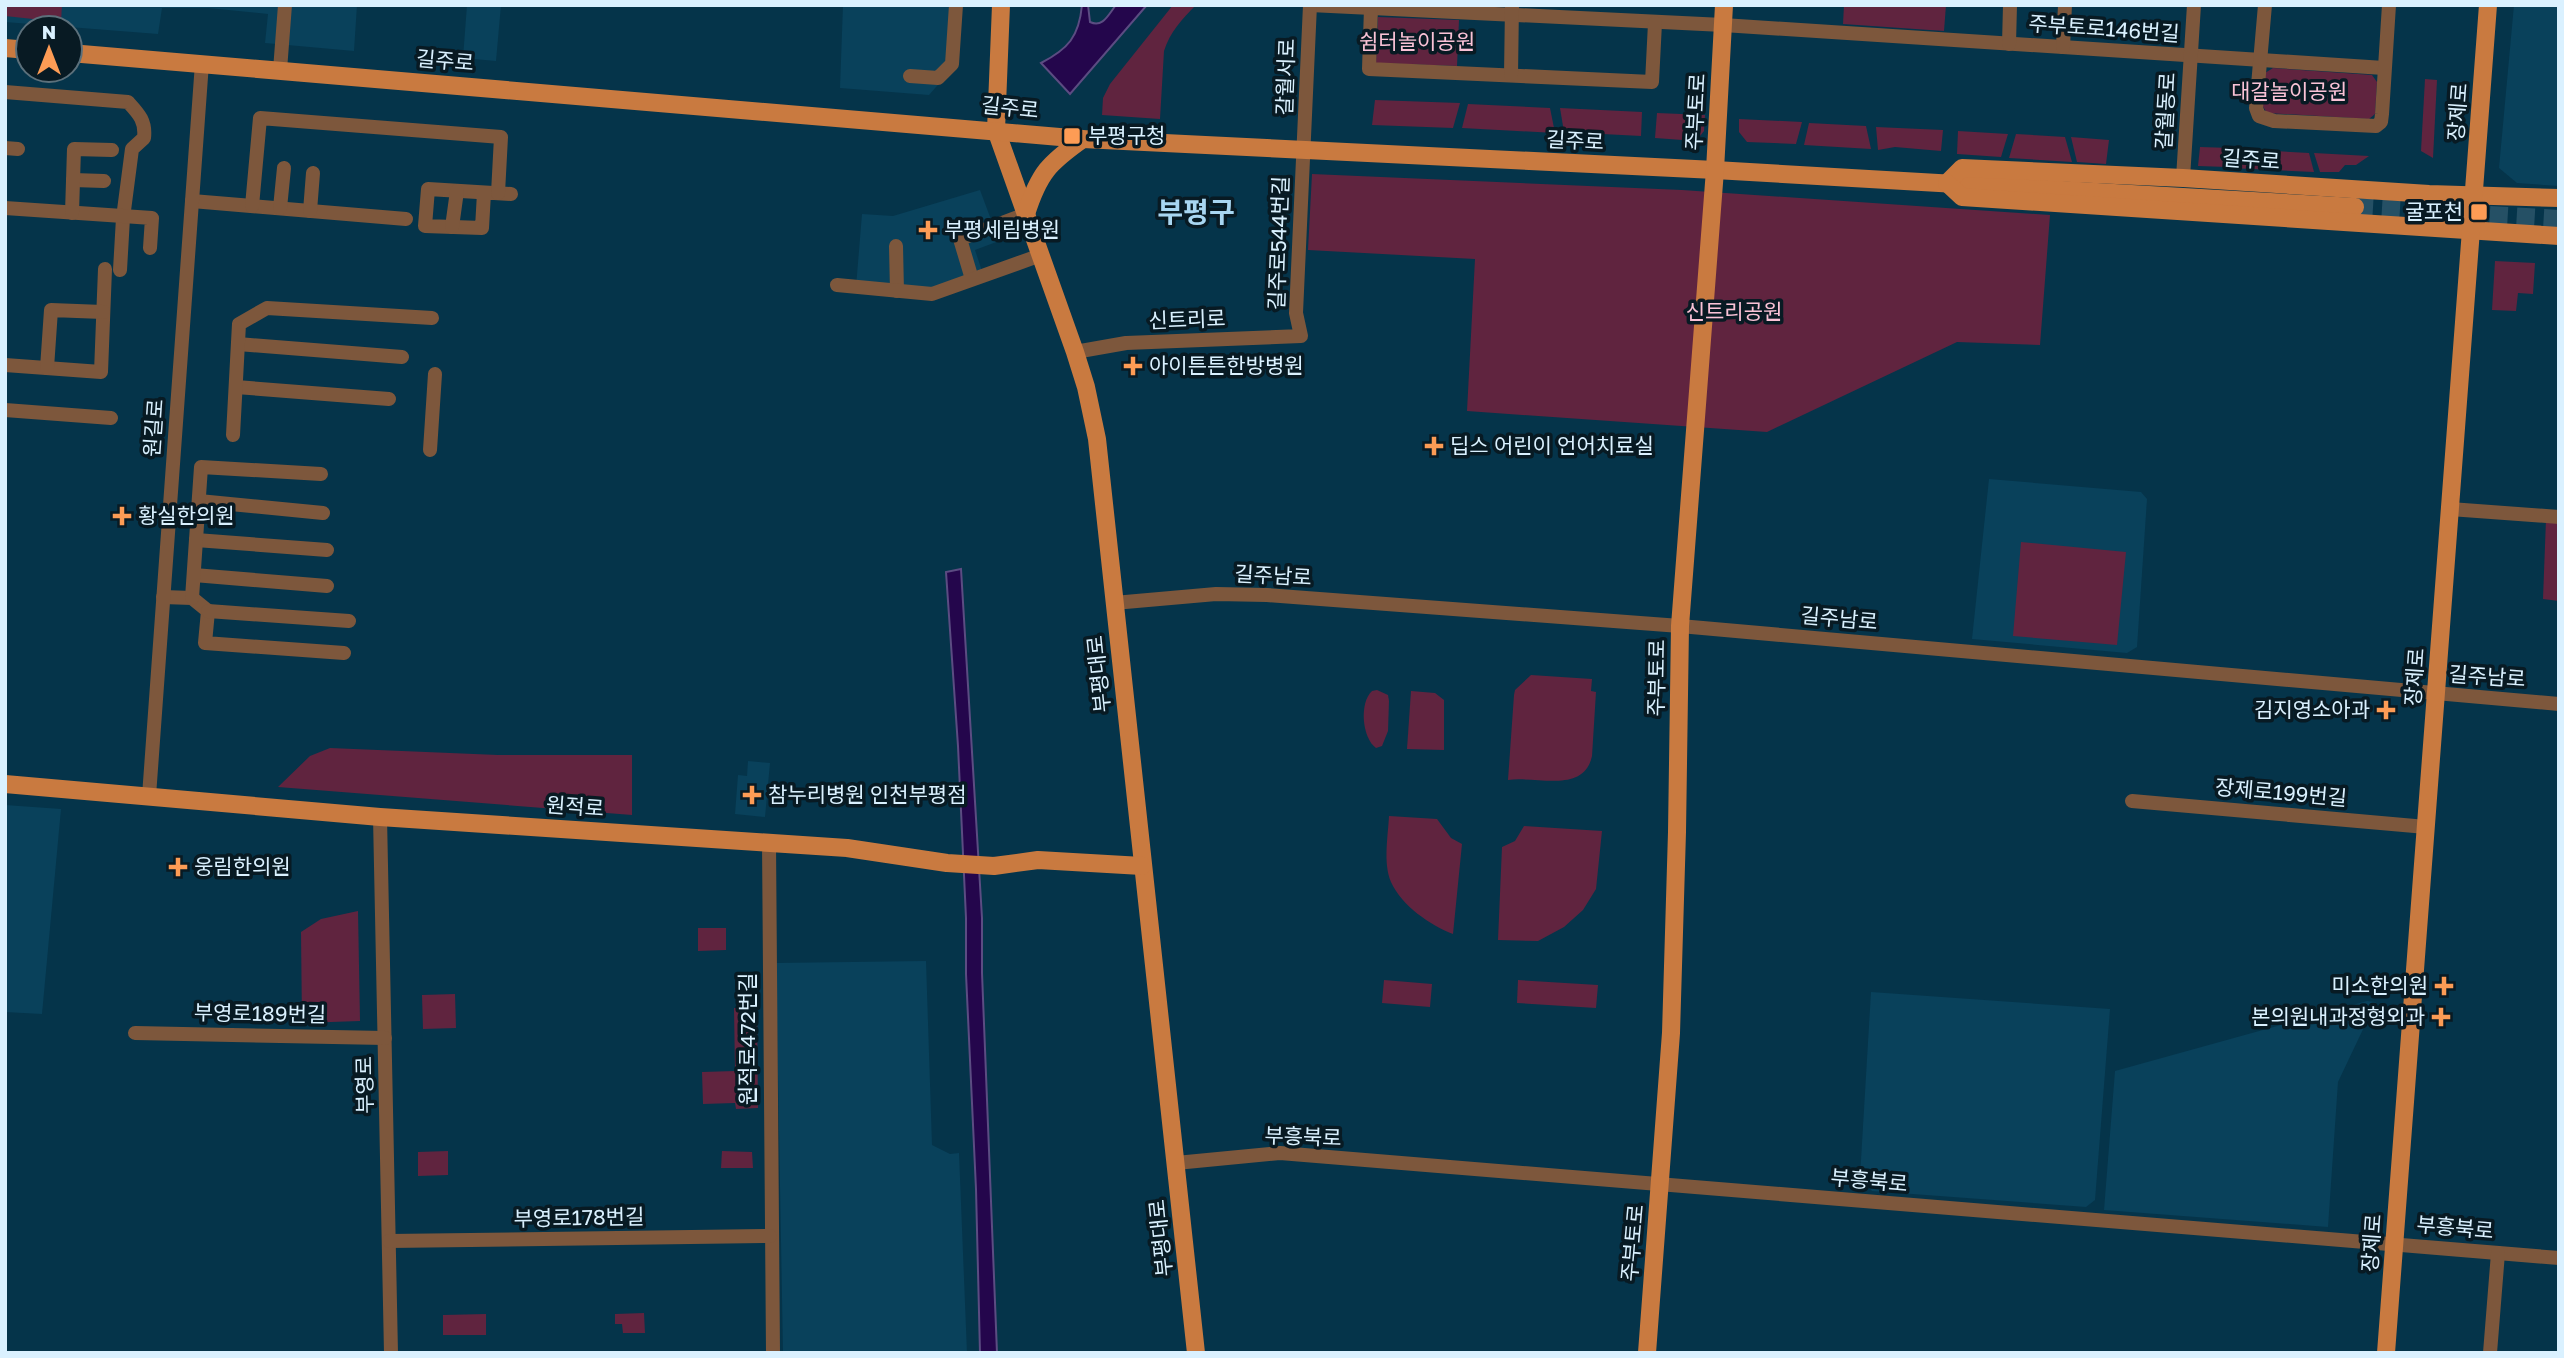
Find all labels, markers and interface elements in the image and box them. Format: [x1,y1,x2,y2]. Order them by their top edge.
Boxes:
street label: 주부토로146번길 [2028,10,2181,46]
north arrow [14,14,84,84]
text: N [42,20,56,43]
park label: 쉼터놀이공원 [1359,28,1475,54]
street label: 갈월서로 [1271,38,1299,116]
street label: 길주로 [415,45,475,75]
street label: 갈월동로 [2150,72,2180,150]
street label: 주부토로 [1680,73,1710,151]
park label: 대갈놀이공원 [2231,78,2347,104]
street label: 장제로 [2442,82,2472,142]
street label: 길주로 [980,91,1040,123]
place label: 부평구청 [1088,122,1165,148]
marker: 부평구청 [1062,126,1082,146]
street label: 길주로 [1545,126,1605,155]
street label: 길주로 [2221,144,2281,174]
street label: 길주로544번길 [1263,175,1293,311]
district label: 부평구 [1157,195,1235,228]
place label: 굴포천 [2405,198,2463,224]
marker: 굴포천 [2469,202,2489,222]
place label: 부평세림병원 [944,216,1060,242]
marker: 부평세림병원 [918,220,938,240]
park label: 신트리공원 [1686,298,1782,324]
street label: 신트리로 [1148,305,1226,333]
place label: 아이튼튼한방병원 [1149,352,1304,378]
marker: 아이튼튼한방병원 [1123,356,1143,376]
street label: 원길로 [138,398,168,458]
place label: 딥스 어린이 언어치료실 [1450,432,1654,458]
marker: 딥스 어린이 언어치료실 [1424,436,1444,456]
place label: 황실한의원 [138,502,235,528]
marker: 황실한의원 [112,506,132,526]
street label: 길주남로 [1234,560,1312,590]
street label: 길주남로 [1799,602,1879,634]
street label: 부평대로 [1081,634,1115,714]
street label: 주부토로 [1642,639,1670,717]
street label: 장제로 [2399,647,2429,707]
street label: 길주남로 [2448,660,2527,692]
place label: 김지영소아과 [2254,696,2370,722]
marker: 김지영소아과 [2376,700,2396,720]
street label: 장제로199번길 [2214,773,2348,811]
place label: 참누리병원 인천부평점 [768,781,966,807]
marker: 참누리병원 인천부평점 [742,785,762,805]
street label: 원적로 [545,791,605,821]
place label: 웅림한의원 [194,853,291,879]
marker: 웅림한의원 [168,857,188,877]
place label: 미소한의원 [2331,972,2428,998]
street label: 원적로472번길 [734,973,760,1105]
marker: 미소한의원 [2434,976,2454,996]
street label: 부영로189번길 [194,999,326,1027]
place label: 본의원내과정형외과 [2251,1003,2425,1029]
marker: 본의원내과정형외과 [2431,1007,2451,1027]
street label: 부영로 [350,1056,378,1114]
street label: 부흥북로 [1264,1122,1342,1150]
street label: 부흥북로 [1829,1164,1909,1196]
street label: 부평대로 [1143,1198,1177,1278]
street label: 부영로178번길 [513,1203,645,1231]
street label: 주부토로 [1616,1203,1648,1283]
street label: 부흥북로 [2415,1211,2495,1243]
street label: 장제로 [2356,1213,2386,1273]

